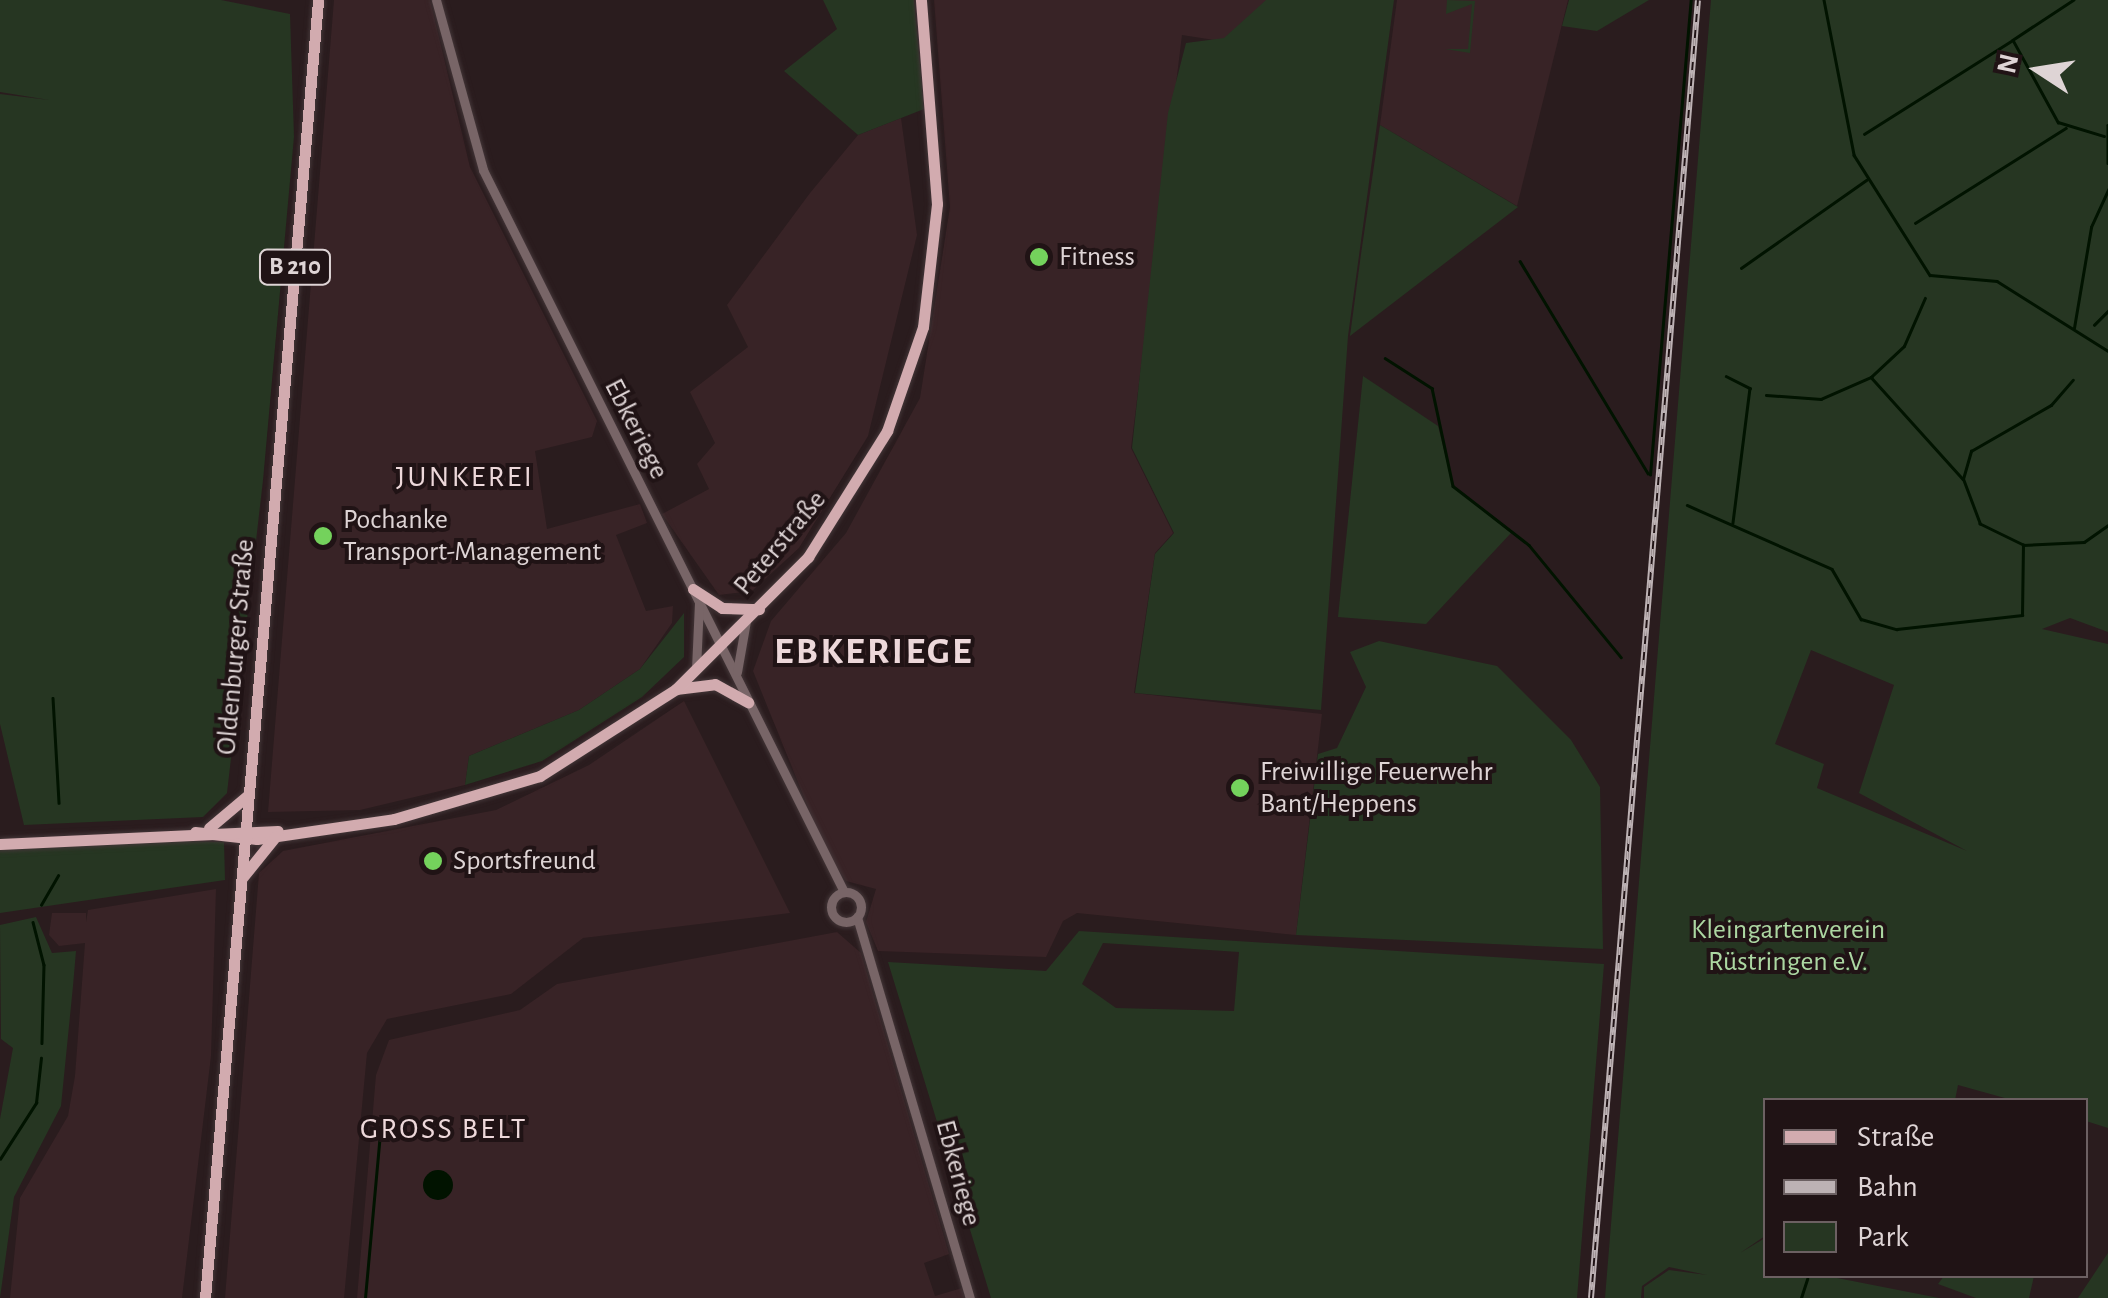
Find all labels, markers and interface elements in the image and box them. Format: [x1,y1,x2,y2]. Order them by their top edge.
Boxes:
north arrow [1988,20,2088,120]
text: N [1993,51,2024,76]
place label: Fitness [1059,240,1135,274]
marker: Fitness [1028,246,1050,268]
road number: B 210 [258,247,332,287]
street label: Ebkeriege [596,373,676,485]
district label: JUNKEREI [396,459,534,495]
street label: Peterstraße [727,484,833,602]
place label: Pochanke Transport-Management [343,503,601,569]
marker: Pochanke Transport-Management [312,525,334,547]
street label: Oldenburger Straße [210,538,262,756]
district label: EBKERIEGE [774,630,974,676]
place label: Freiwillige Feuerwehr Bant/Heppens [1260,755,1493,821]
marker: Freiwillige Feuerwehr Bant/Heppens [1229,777,1251,799]
place label: Sportsfreund [453,844,596,878]
marker: Sportsfreund [422,850,444,872]
park label: Kleingartenverein Rüstringen e.V. [1691,913,1885,979]
legend [1763,1098,2088,1278]
district label: GROSS BELT [360,1111,528,1147]
street label: Ebkeriege [928,1116,988,1230]
text: Straße [1857,1122,1934,1152]
text: Bahn [1857,1172,1918,1202]
text: Park [1857,1222,1909,1252]

